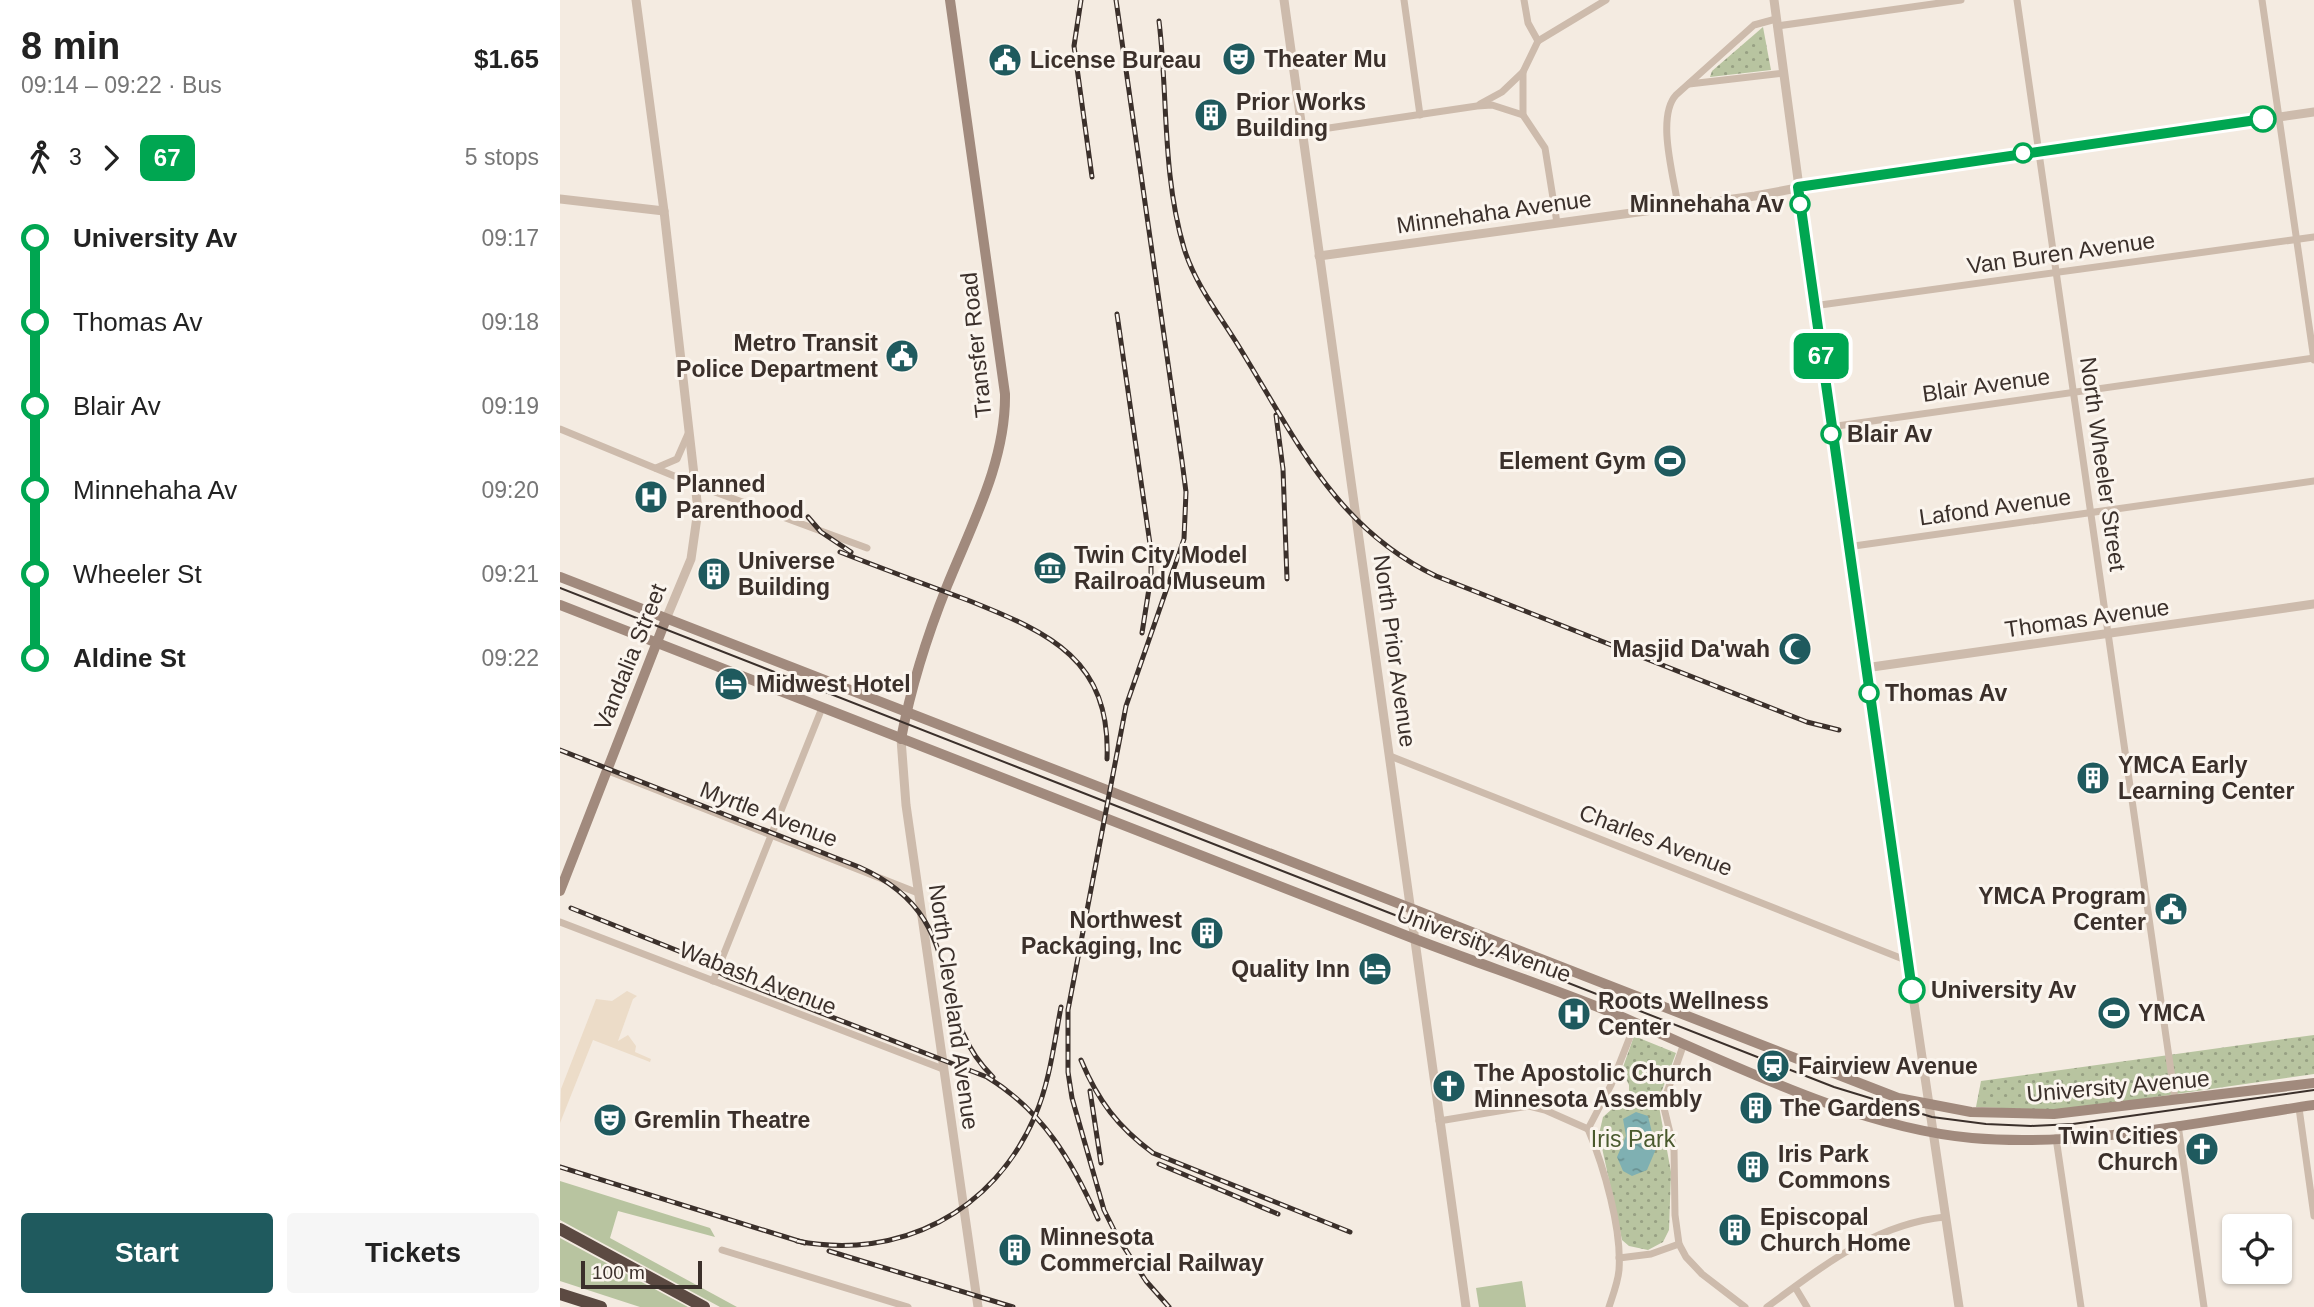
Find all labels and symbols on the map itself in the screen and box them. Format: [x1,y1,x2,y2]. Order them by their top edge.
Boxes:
theatre icon: Theater Mu [1220,40,1258,78]
public building icon: License Bureau [986,41,1024,79]
place label: Theater Mu [1264,46,1387,72]
place label: License Bureau [1030,47,1201,73]
place label: Prior Works Building [1236,89,1366,141]
building icon: Prior Works Building [1192,96,1230,134]
unlabelled marker [2250,106,2276,132]
unlabelled marker [2013,143,2033,163]
street label: Minnehaha Avenue [1395,185,1593,239]
place label: Minnehaha Av [1630,191,1784,217]
marker: Minnehaha Av [1790,194,1810,214]
street label: Van Buren Avenue [1965,227,2157,279]
street label: Transfer Road [955,271,997,419]
place label: Metro Transit Police Department [676,330,878,382]
line badge: 67 [1790,333,1852,379]
public building icon: Metro Transit Police Department [883,337,921,375]
street label: North Wheeler Street [2075,355,2131,573]
street label: Blair Avenue [1920,363,2052,407]
place label: Blair Av [1847,421,1932,447]
marker: Blair Av [1821,424,1841,444]
sports icon: Element Gym [1651,442,1689,480]
place label: Element Gym [1499,448,1646,474]
place label: Planned Parenthood [676,471,804,523]
hospital icon: Planned Parenthood [632,478,670,516]
street label: Lafond Avenue [1917,483,2073,531]
place label: Twin City Model Railroad Museum [1074,542,1266,594]
place label: Universe Building [738,548,835,600]
museum icon: Twin City Model Railroad Museum [1031,549,1069,587]
street label: North Prior Avenue [1369,553,1421,749]
building icon: Universe Building [695,555,733,593]
street label: Vandalia Street [589,579,671,734]
street label: Thomas Avenue [2003,594,2171,642]
mosque icon: Masjid Da'wah [1776,630,1814,668]
place label: Masjid Da'wah [1612,636,1770,662]
hotel icon: Midwest Hotel [712,665,750,703]
place label: Midwest Hotel [756,671,911,697]
place label: Thomas Av [1885,680,2007,706]
marker: Thomas Av [1859,683,1879,703]
place label: YMCA Early Learning Center [2118,752,2294,804]
building icon: YMCA Early Learning Center [2074,759,2112,797]
street label: Myrtle Avenue [697,776,841,852]
street label: Charles Avenue [1576,799,1736,881]
street label: North Cleveland Avenue [924,883,984,1131]
place label: YMCA Program Center [1978,883,2146,935]
public building icon: YMCA Program Center [2152,890,2190,928]
street label: University Avenue [1393,900,1575,988]
place label: Northwest Packaging, Inc [1021,907,1182,959]
building icon: Northwest Packaging, Inc [1188,914,1226,952]
street label: Wabash Avenue [676,936,840,1020]
hotel icon: Quality Inn [1356,950,1394,988]
place label: Quality Inn [1231,956,1350,982]
marker: University Av [1899,977,1925,1003]
place label: University Av [1931,977,2077,1003]
place label: Roots Wellness Center [1598,988,1769,1040]
sports icon: YMCA [2095,994,2133,1032]
hospital icon: Roots Wellness Center [1555,995,1593,1033]
place label: YMCA [2138,1000,2206,1026]
station icon: Fairview Avenue [1754,1047,1792,1085]
place label: Fairview Avenue [1798,1053,1978,1079]
place label: The Apostolic Church Minnesota Assembly [1474,1060,1712,1112]
street label: University Avenue [2025,1065,2211,1107]
church icon: The Apostolic Church Minnesota Assembly [1430,1067,1468,1105]
building icon: The Gardens [1737,1089,1775,1127]
place label: The Gardens [1780,1095,1921,1121]
theatre icon: Gremlin Theatre [591,1101,629,1139]
place label: Gremlin Theatre [634,1107,810,1133]
place label: Twin Cities Church [2058,1123,2178,1175]
park label: Iris Park [1591,1126,1676,1152]
church icon: Twin Cities Church [2183,1130,2221,1168]
place label: Iris Park Commons [1778,1141,1890,1193]
building icon: Iris Park Commons [1734,1148,1772,1186]
place label: Episcopal Church Home [1760,1204,1911,1256]
building icon: Episcopal Church Home [1716,1211,1754,1249]
place label: Minnesota Commercial Railway [1040,1224,1264,1276]
building icon: Minnesota Commercial Railway [996,1231,1034,1269]
scale bar [581,1258,702,1290]

